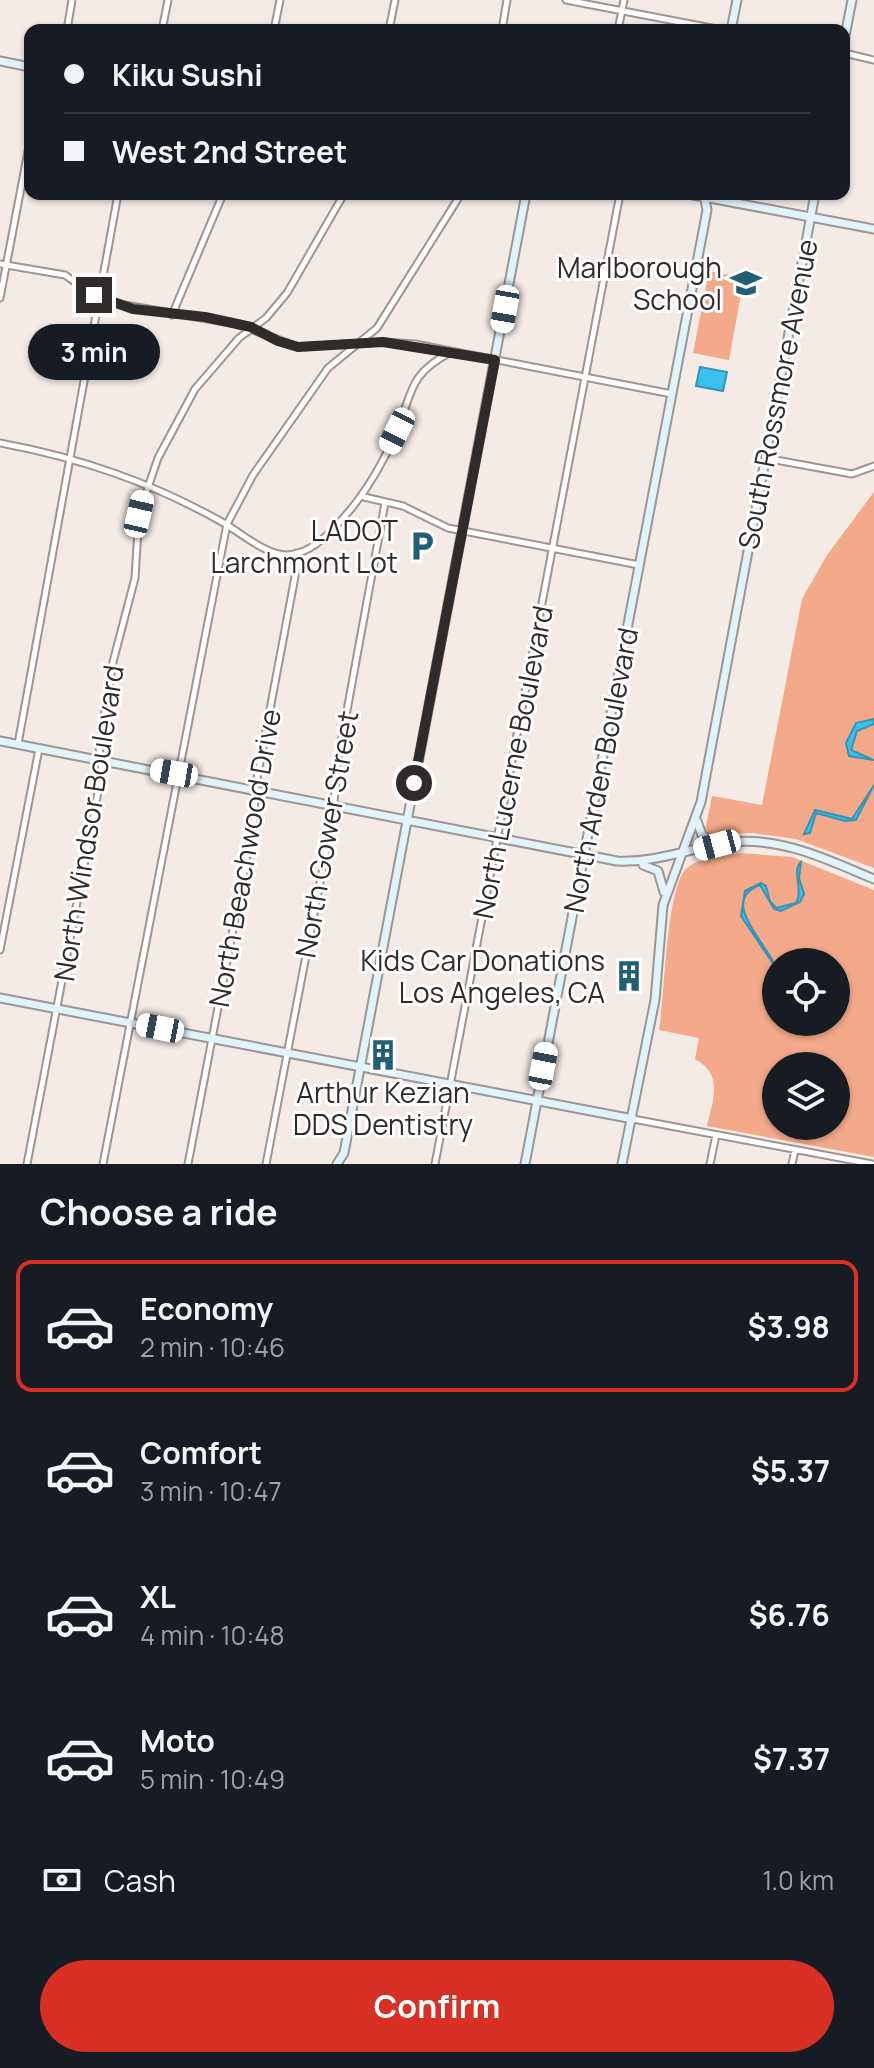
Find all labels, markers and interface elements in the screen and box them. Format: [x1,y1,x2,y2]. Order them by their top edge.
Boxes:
text: Kiku Sushi [112,54,263,95]
text: West 2nd Street [112,131,347,172]
street label: South Rossmore Avenue [728,236,826,552]
place label: Marlborough School [557,248,722,318]
school or university icon: Marlborough School [729,266,763,300]
route end [76,277,112,313]
car [489,283,521,335]
callout: 3 min [28,323,160,379]
text: 3 min [60,334,128,370]
car [375,404,419,458]
car [122,488,156,540]
place label: LADOT Larchmont Lot [210,511,398,581]
parking icon: LADOT Larchmont Lot [405,529,439,563]
street label: North Lucerne Boulevard [463,602,561,922]
street label: North Arden Boulevard [554,624,646,916]
street label: North Windsor Boulevard [44,662,132,984]
street label: North Beachwood Drive [199,706,289,1010]
street label: North Gower Street [286,707,366,961]
car [148,757,200,789]
route start [396,765,432,801]
car [691,827,743,863]
place label: Kids Car Donations Los Angeles, CA [360,941,605,1011]
map controls [762,948,850,1140]
button: locate [762,948,850,1036]
building icon: Kids Car Donations Los Angeles, CA [612,959,646,993]
car [134,1012,186,1044]
building icon: Arthur Kezian DDS Dentistry [366,1038,400,1072]
car [527,1040,559,1092]
button: layers [762,1052,850,1140]
place label: Arthur Kezian DDS Dentistry [293,1073,473,1143]
text: Choose a ride [40,1187,278,1236]
text: Economy [140,1288,273,1329]
icon: car [44,1290,116,1362]
text: $3.98 [748,1306,830,1347]
text: 2 min · 10:46 [140,1329,285,1365]
text: Comfort [140,1432,262,1473]
icon: car [44,1434,116,1506]
text: $5.37 [751,1450,830,1491]
text: 3 min · 10:47 [140,1473,282,1509]
text: XL [140,1576,176,1617]
icon: car [44,1578,116,1650]
text: $6.76 [749,1594,830,1635]
text: 4 min · 10:48 [140,1617,285,1653]
text: Moto [140,1720,215,1761]
icon: car [44,1722,116,1794]
text: $7.37 [753,1738,830,1779]
text: 5 min · 10:49 [140,1761,285,1797]
icon: cash [40,1858,84,1902]
text: Cash [104,1860,176,1901]
text: 1.0 km [762,1862,834,1898]
button: Confirm [40,1960,834,2052]

